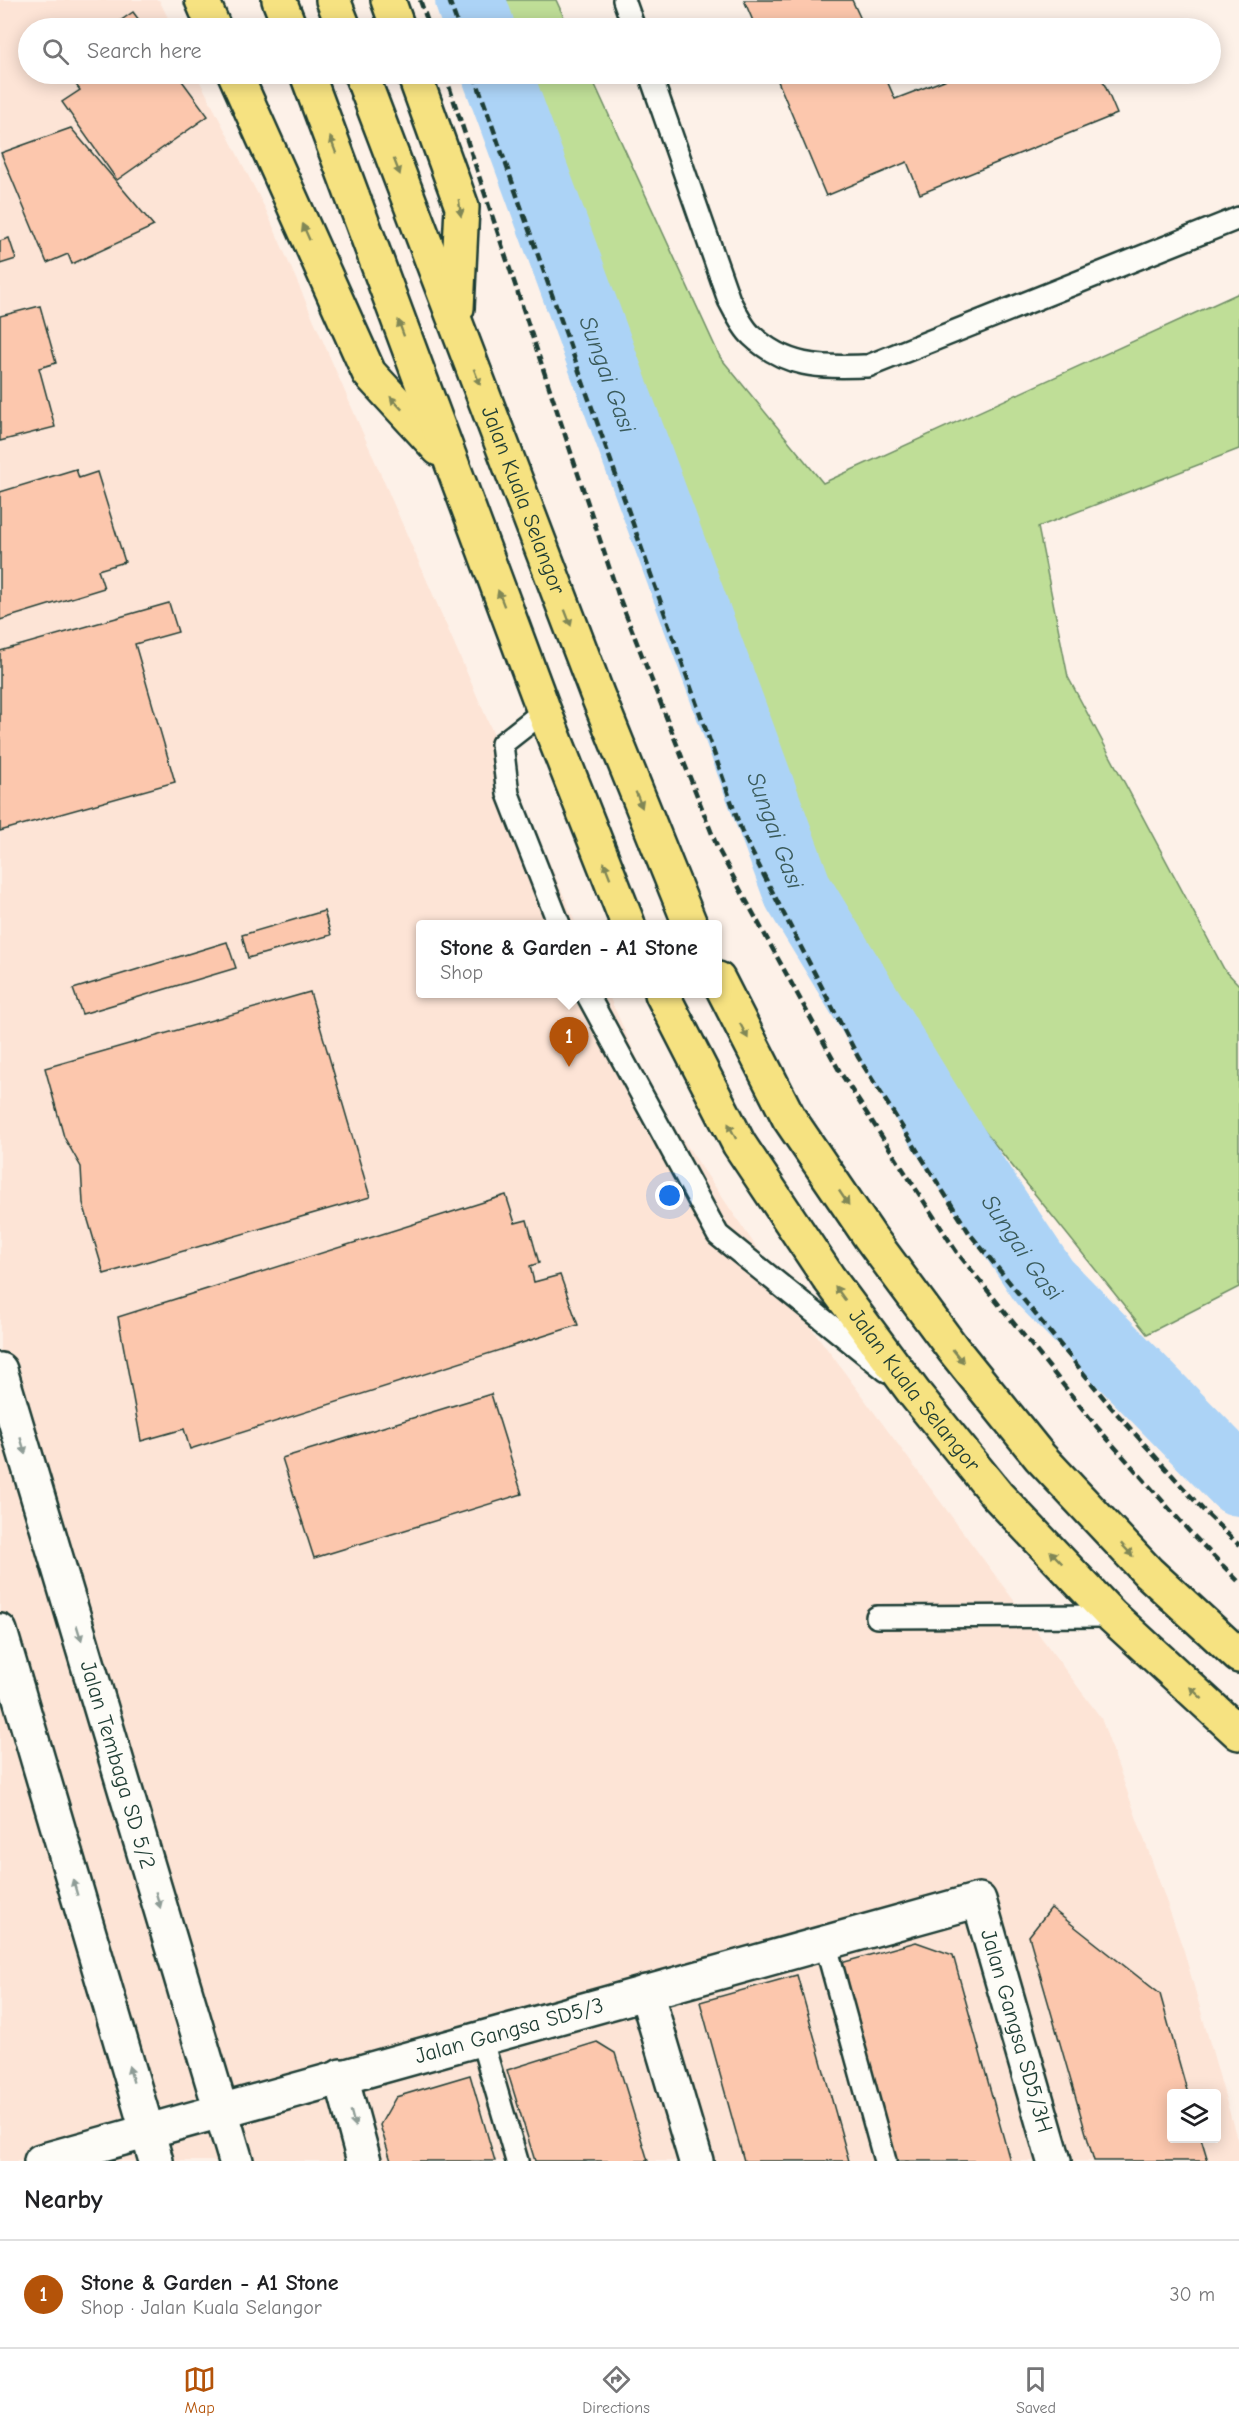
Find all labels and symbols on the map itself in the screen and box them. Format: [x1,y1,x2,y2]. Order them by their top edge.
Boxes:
one-way arrow [328,136,337,154]
one-way arrow [392,159,402,177]
one-way arrow [456,199,465,218]
one-way arrow [301,224,310,241]
water label: Sungai Gasi [573,312,642,437]
one-way arrow [395,319,405,337]
one-way arrow [473,368,482,386]
one-way arrow [390,396,403,411]
street label: Jalan Kuala Selangor [476,402,571,598]
one-way arrow [496,588,506,606]
one-way arrow [564,609,573,627]
water label: Sungai Gasi [741,768,810,893]
one-way arrow [635,791,644,809]
one-way arrow [601,861,611,879]
pin: 1 [550,1018,588,1067]
one-way arrow [739,1023,749,1040]
one-way arrow [727,1122,737,1139]
your location [655,1181,684,1210]
water label: Sungai Gasi [976,1189,1069,1307]
one-way arrow [838,1190,849,1206]
one-way arrow [834,1285,846,1301]
street label: Jalan Kuala Selangor [843,1304,986,1477]
one-way arrow [952,1348,965,1364]
one-way arrow [19,1437,28,1455]
one-way arrow [1120,1543,1134,1557]
one-way arrow [1049,1550,1063,1565]
one-way arrow [75,1624,84,1642]
street label: Jalan Tembaga SD 5/2 [74,1658,161,1872]
one-way arrow [1189,1687,1204,1700]
one-way arrow [70,1878,79,1896]
one-way arrow [154,1891,163,1909]
street label: Jalan Gangsa SD5/3H [975,1926,1058,2136]
street label: Jalan Gangsa SD5/3 [412,1992,606,2069]
one-way arrow [126,2065,135,2083]
one-way arrow [349,2110,358,2128]

